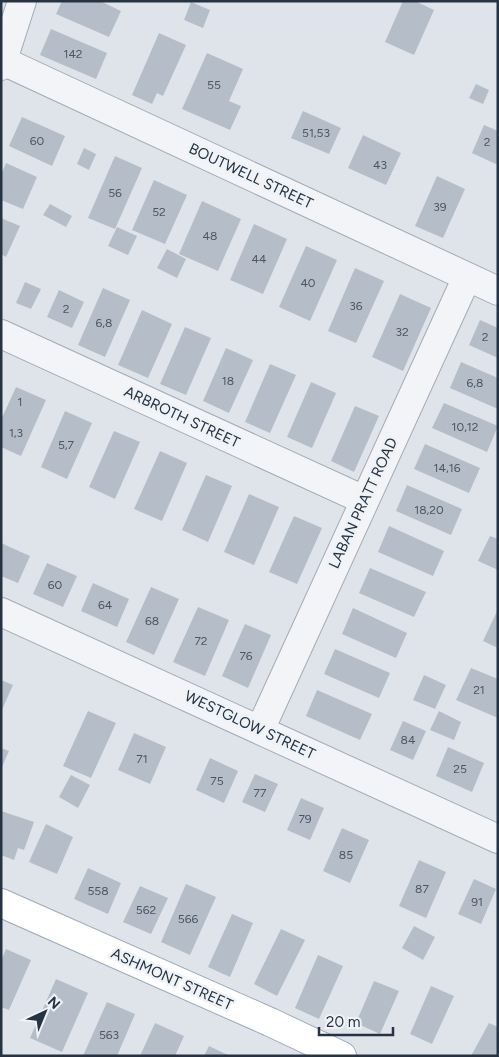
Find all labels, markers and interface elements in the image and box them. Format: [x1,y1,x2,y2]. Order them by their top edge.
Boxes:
house number: 142 [63,47,83,61]
house number: 55 [207,78,221,92]
house number: 51,53 [302,126,330,140]
house number: 60 [30,134,45,148]
house number: 2 [484,135,490,149]
street label: BOUTWELL STREET [186,139,317,213]
house number: 43 [373,158,387,172]
house number: 56 [108,186,122,200]
house number: 39 [433,200,447,214]
house number: 52 [152,205,166,219]
house number: 48 [203,229,217,243]
house number: 44 [252,252,267,266]
house number: 40 [300,276,316,290]
house number: 36 [349,299,363,313]
house number: 2 [63,302,69,316]
house number: 6,8 [96,316,112,330]
house number: 32 [395,325,409,339]
house number: 2 [482,330,488,344]
house number: 18 [222,374,234,388]
house number: 6,8 [467,376,483,390]
street label: ARBROTH STREET [121,382,243,452]
house number: 1 [18,395,22,409]
house number: 10,12 [451,420,479,434]
house number: 1,3 [9,426,23,440]
street label: LABAN PRATT ROAD [325,435,401,571]
house number: 5,7 [58,438,75,452]
house number: 14,16 [434,461,461,475]
house number: 18,20 [414,503,444,517]
house number: 60 [48,578,63,592]
house number: 64 [98,598,113,612]
house number: 68 [145,614,159,628]
house number: 72 [194,634,208,648]
house number: 76 [239,649,253,663]
house number: 21 [473,683,485,697]
street label: WESTGLOW STREET [182,687,319,764]
house number: 84 [401,733,416,747]
house number: 71 [136,752,148,766]
house number: 25 [453,762,467,776]
house number: 75 [210,774,224,788]
house number: 77 [254,786,267,800]
house number: 79 [298,812,312,826]
house number: 85 [339,848,353,862]
house number: 87 [415,882,429,896]
house number: 558 [87,884,109,898]
house number: 91 [471,895,483,909]
house number: 562 [136,903,156,917]
house number: 566 [178,912,198,926]
street label: ASHMONT STREET [108,944,236,1014]
north arrow [20,987,70,1037]
text: N [44,993,63,1013]
scale bar [319,1004,393,1036]
text: 20 m [326,1013,360,1031]
house number: 563 [99,1028,119,1042]

